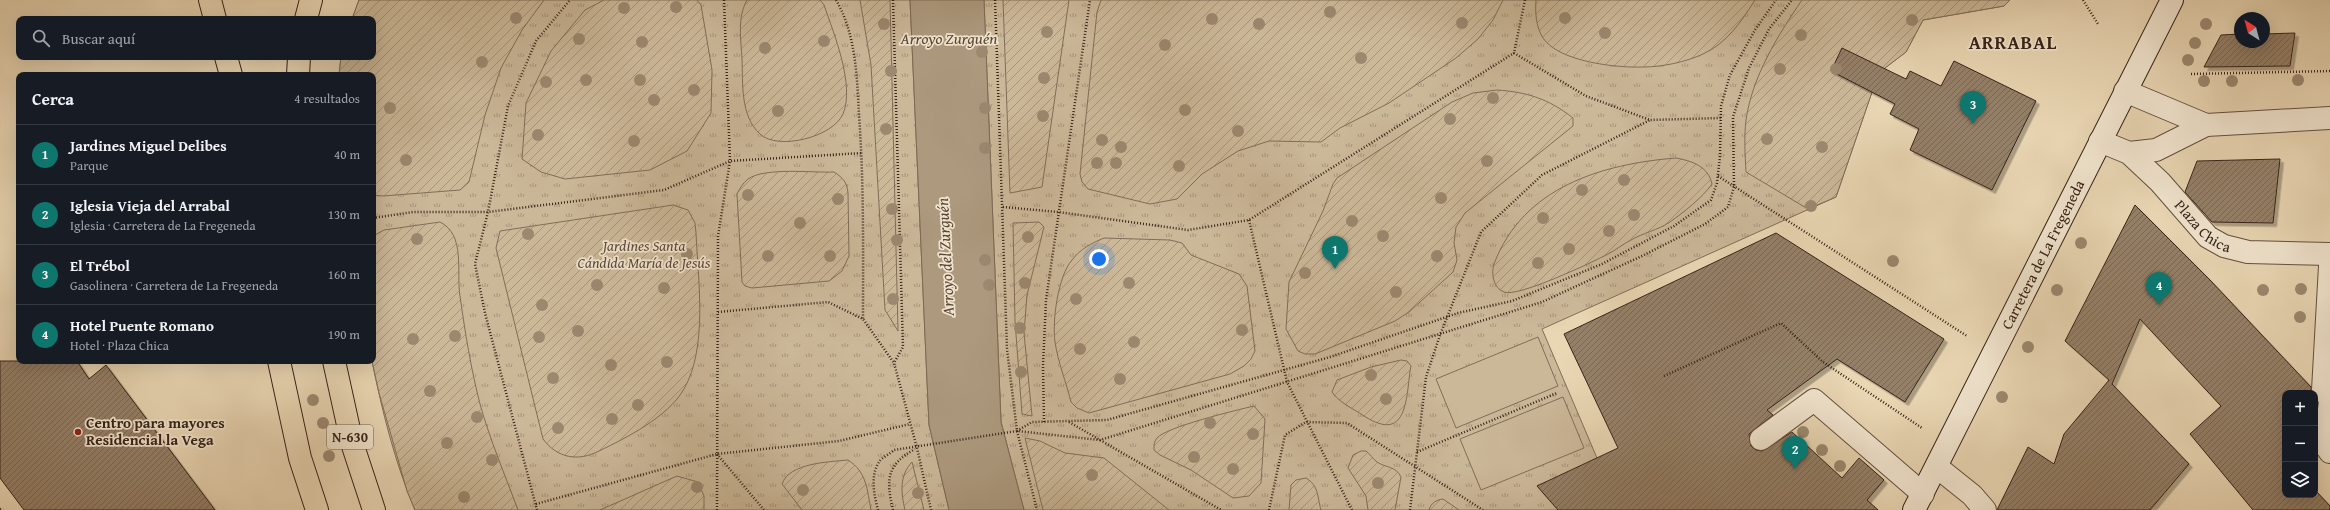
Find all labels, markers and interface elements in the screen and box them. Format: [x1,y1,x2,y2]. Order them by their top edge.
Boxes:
north arrow [2234,12,2270,48]
search box [16,16,376,60]
water label: Arroyo Zurguén [900,26,997,50]
icon: search [30,27,52,49]
text: Buscar aquí [62,28,135,49]
district label: ARRABAL [1969,28,2057,56]
text: Cerca [32,86,74,111]
text: 4 resultados [294,89,360,108]
pin: 3 [1960,91,1986,124]
text: Jardines Miguel Delibes [70,135,227,156]
text: 1 [42,145,48,164]
text: 40 m [334,145,360,164]
text: Parque [70,156,108,175]
street label: Carretera de La Fregeneda [1996,176,2089,333]
text: Iglesia Vieja del Arrabal [70,195,230,216]
street label: Plaza Chica [2170,195,2233,257]
water label: Arroyo del Zurguén [930,197,960,318]
text: 2 [42,205,48,224]
text: 130 m [328,205,360,224]
text: Iglesia · Carretera de La Fregeneda [70,216,256,235]
park label: Jardines Santa Cándida María de Jesús [578,235,711,273]
pin: 1 [1322,236,1348,269]
your location [1089,249,1109,269]
text: El Trébol [70,255,130,276]
text: 3 [42,265,48,284]
text: 160 m [328,265,360,284]
pin: 4 [2146,272,2172,305]
text: Gasolinera · Carretera de La Fregeneda [70,276,278,295]
text: Hotel Puente Romano [70,315,214,336]
text: 4 [42,325,48,344]
text: 190 m [328,325,360,344]
text: Hotel · Plaza Chica [70,336,169,355]
map controls [2282,390,2318,498]
button: + [2282,390,2318,426]
place label: Centro para mayores Residencial la Vega [86,412,225,450]
road number: N-630 [327,425,373,449]
button: − [2282,426,2318,462]
marker: Centro para mayores Residencial la Vega [73,427,83,437]
pin: 2 [1782,436,1808,469]
button: layers [2282,462,2318,498]

